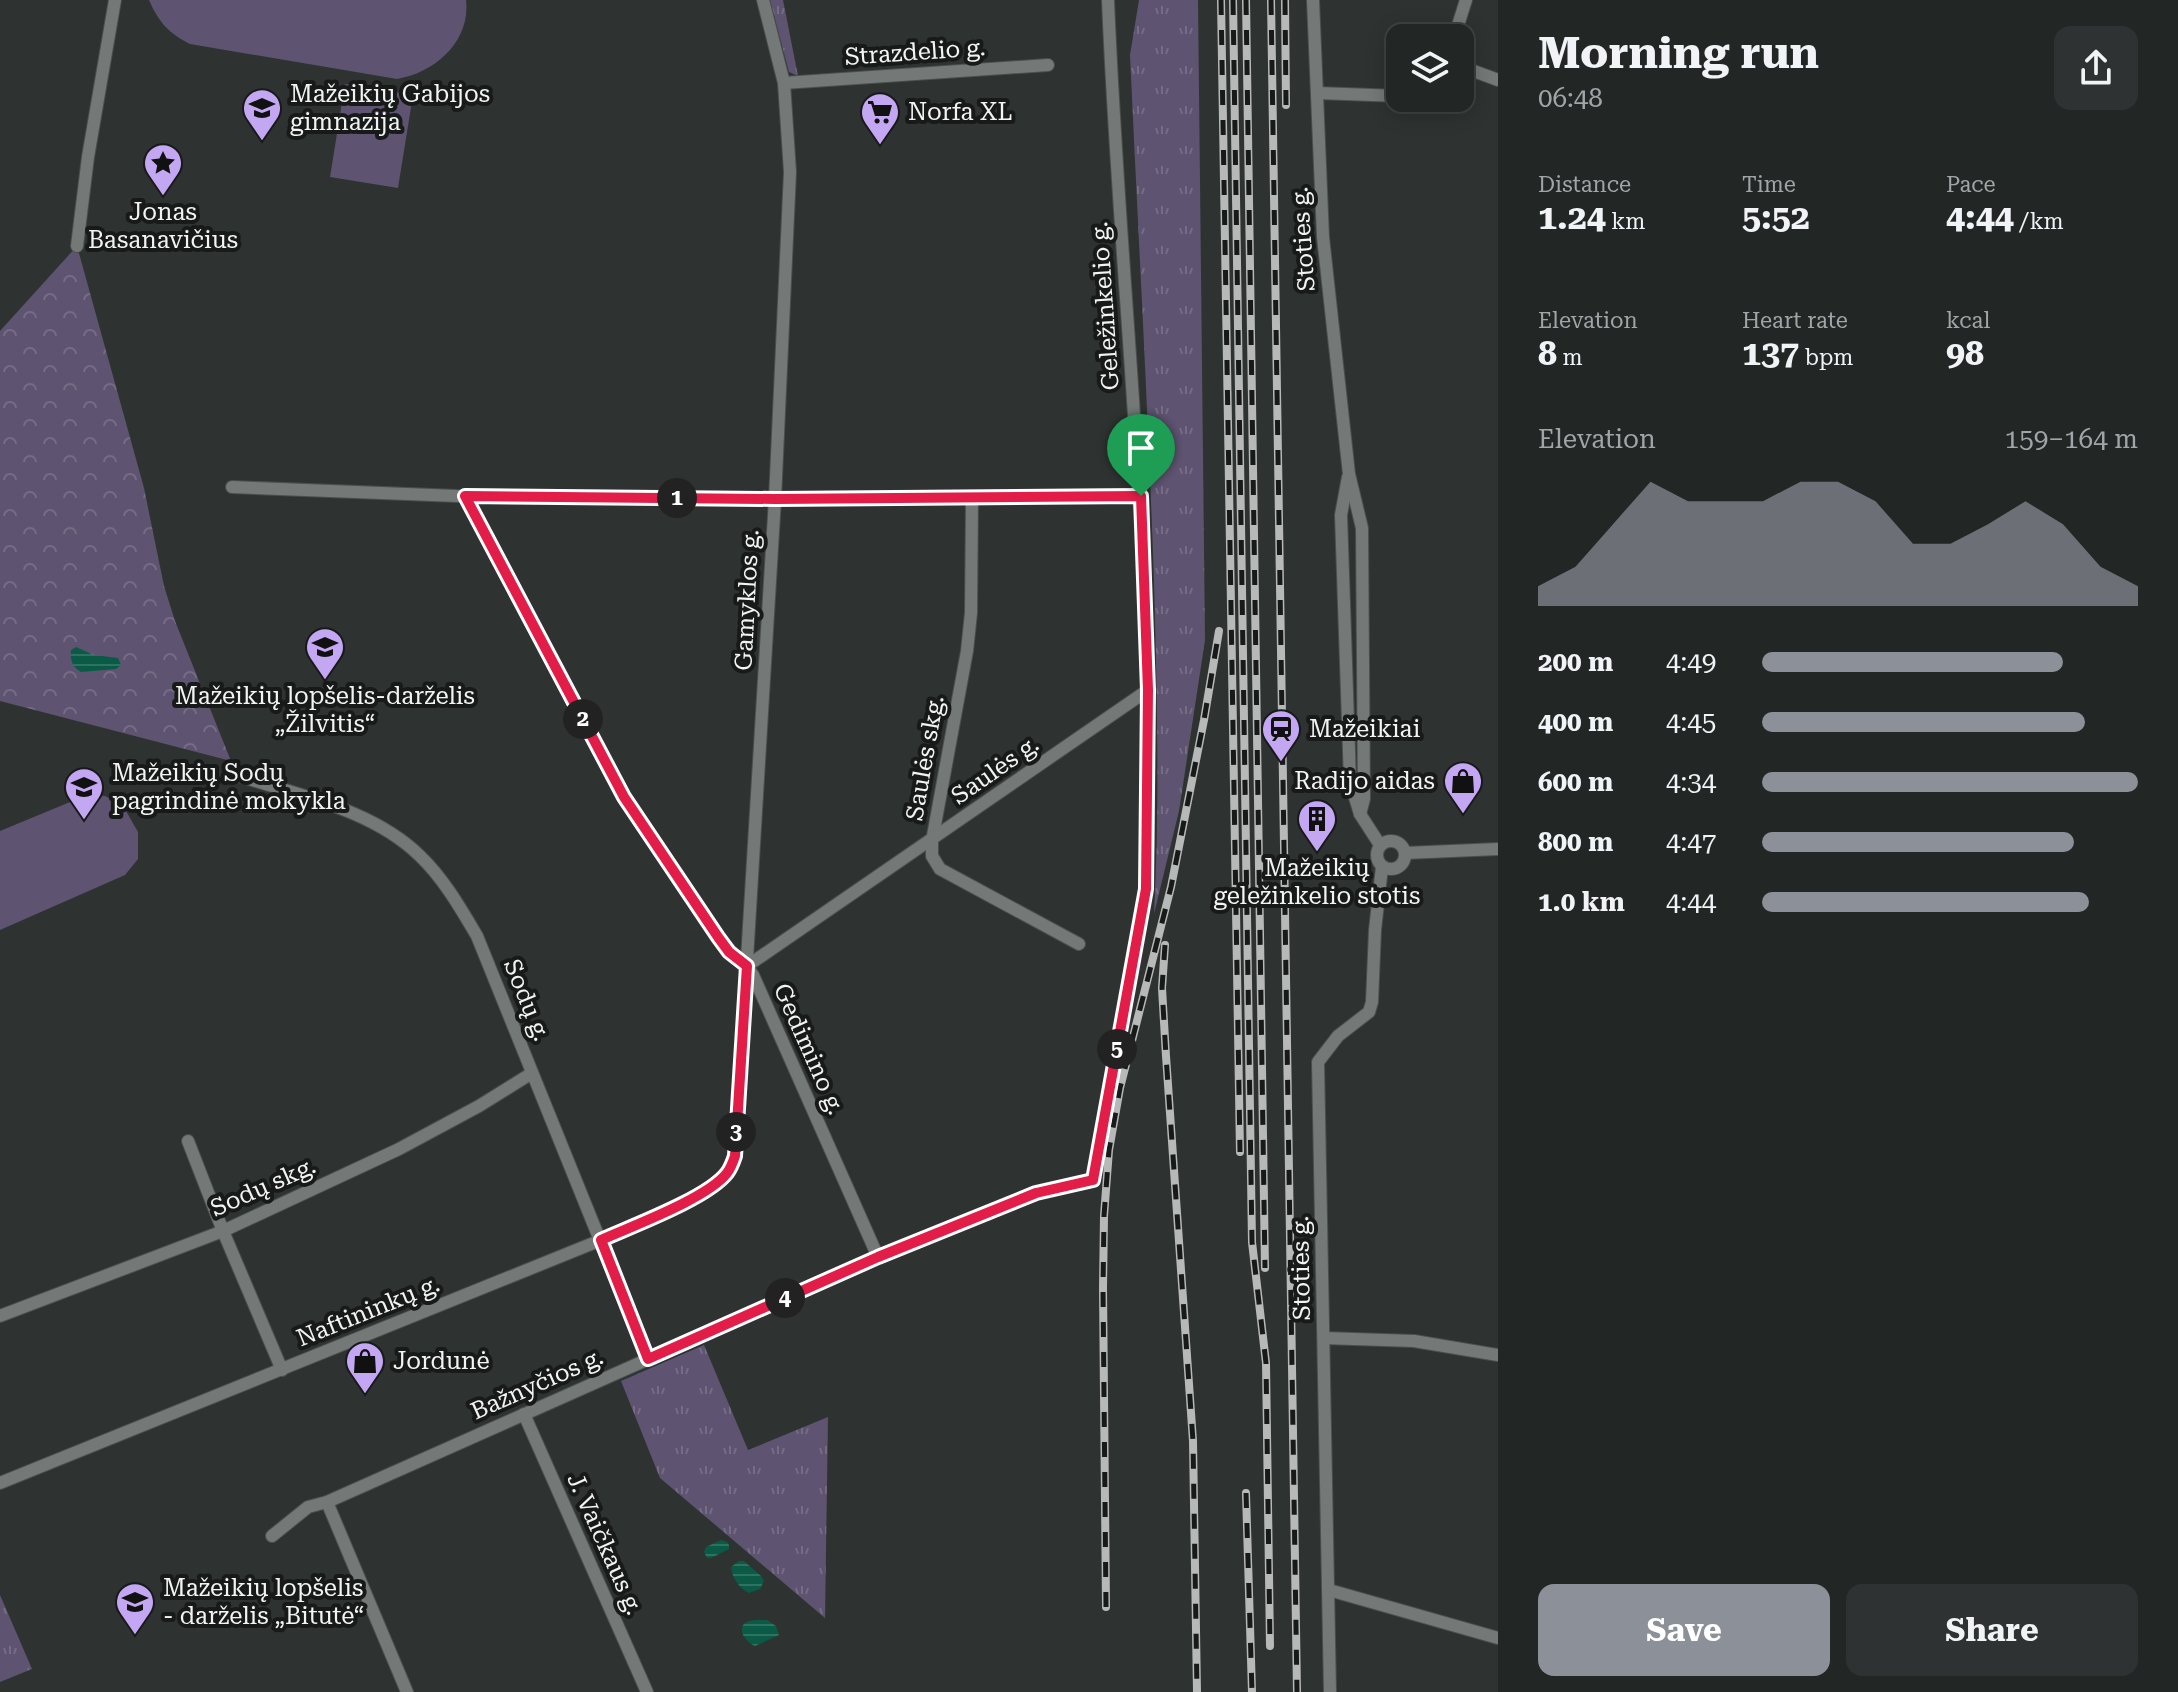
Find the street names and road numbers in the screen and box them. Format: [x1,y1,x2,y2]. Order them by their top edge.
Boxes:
street label: Strazdelio g. [844,33,986,71]
street label: Stoties g. [1285,186,1321,292]
street label: Geležinkelio g. [1085,221,1125,391]
street label: Gamyklos g. [729,529,765,671]
street label: Saulės skg. [900,693,950,823]
street label: Saulės g. [946,730,1044,810]
street label: Sodų g. [498,955,556,1045]
street label: Gedimino g. [768,979,850,1119]
street label: Sodų skg. [206,1151,320,1223]
street label: Stoties g. [1286,1215,1316,1321]
street label: Naftininkų g. [292,1270,444,1352]
street label: Bažnyčios g. [467,1342,607,1426]
street label: J. Vaičkaus g. [561,1469,649,1619]

